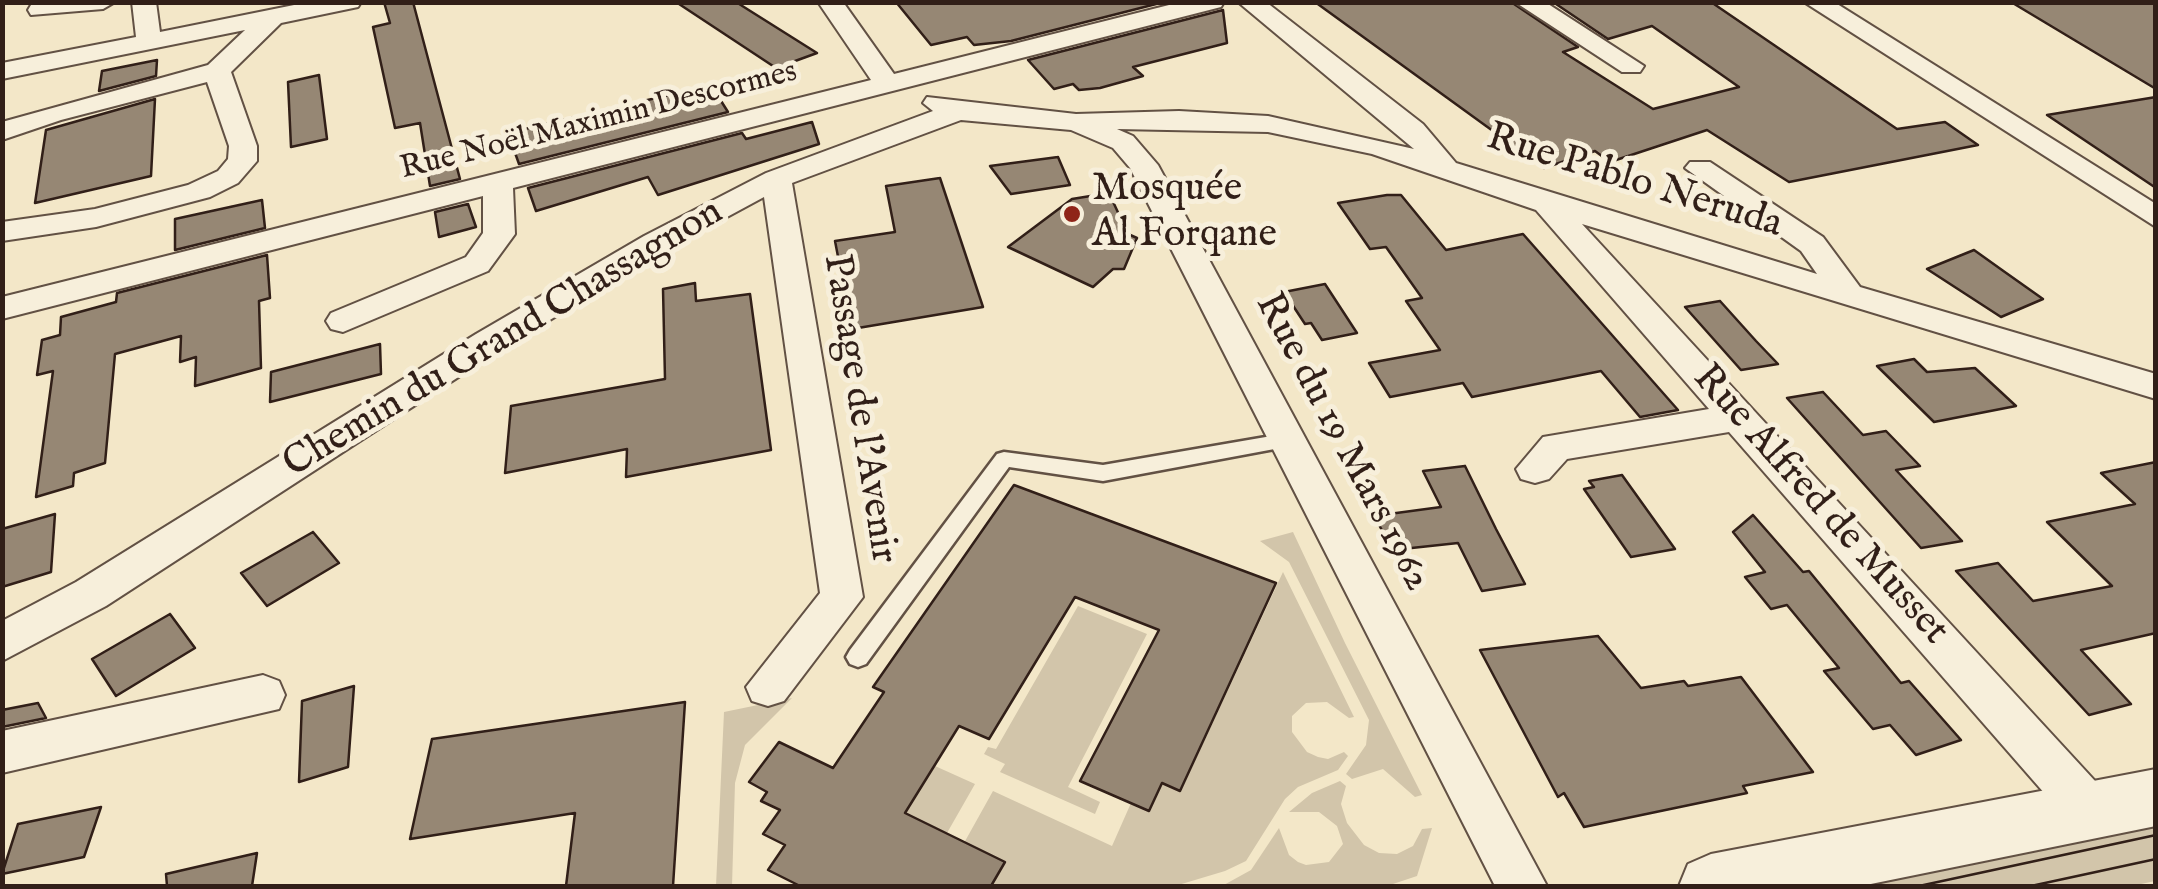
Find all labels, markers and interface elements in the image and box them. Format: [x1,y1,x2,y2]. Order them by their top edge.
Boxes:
street label: Rue Noël Maximin Descormes [397,54,801,190]
street label: Rue Pablo Neruda [1480,115,1788,251]
place label: Mosquée Al Forqane [1092,167,1277,261]
street label: Chemin du Grand Chassagnon [276,190,732,490]
marker: Mosquée Al Forqane [1061,203,1083,225]
street label: Passage de l'Avenir [810,251,906,567]
street label: Rue du 19 Mars 1962 [1242,286,1440,600]
street label: Rue Alfred de Musset [1681,356,1957,656]

